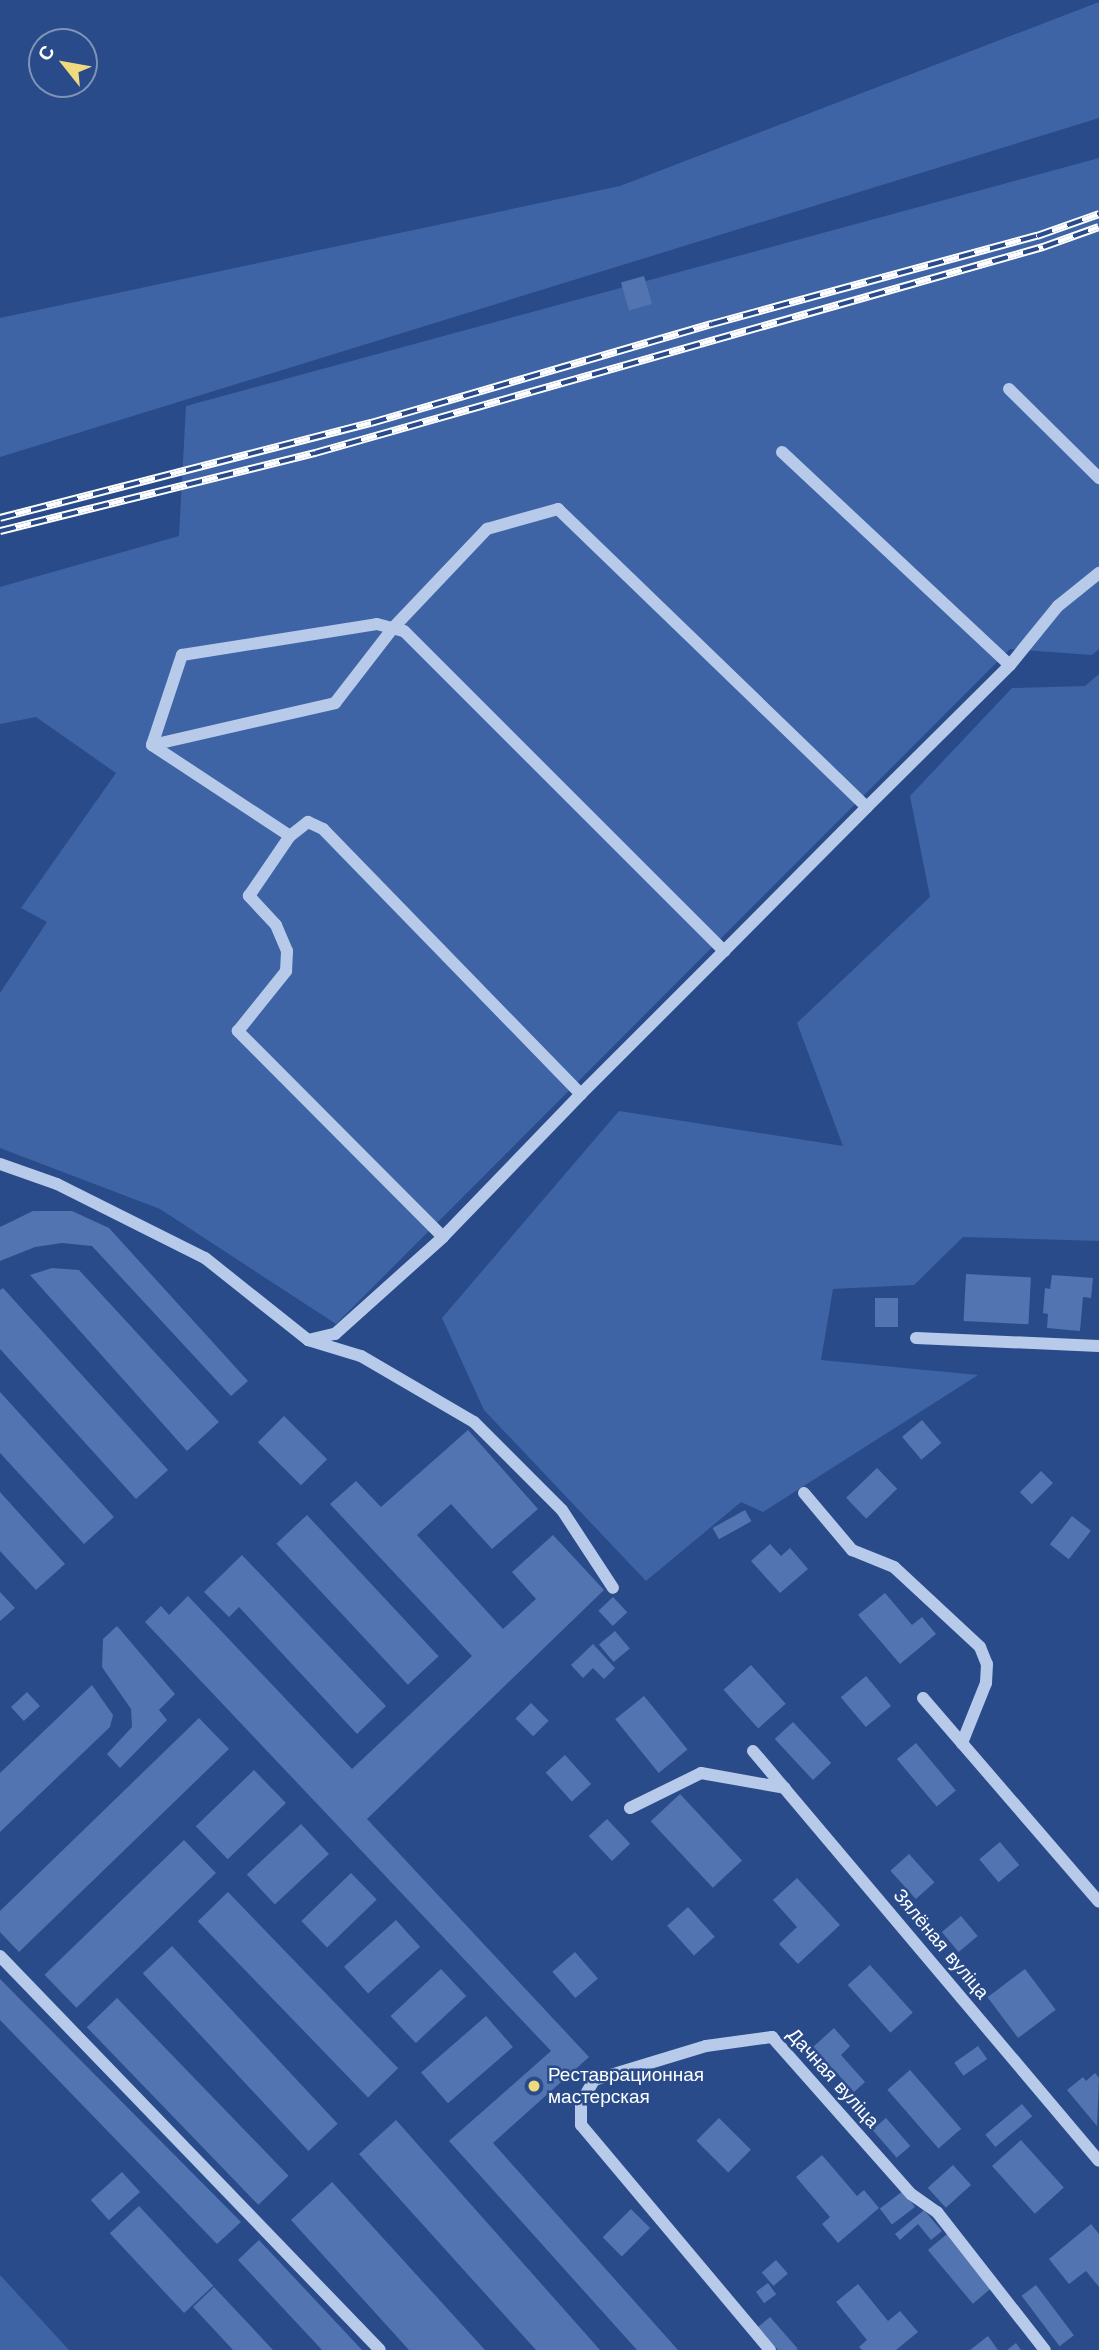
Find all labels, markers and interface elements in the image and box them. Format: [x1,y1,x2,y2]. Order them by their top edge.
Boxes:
north arrow [28,28,98,98]
text: С [33,41,60,65]
street label: Зялёная вуліца [888,1884,994,2004]
street label: Дачная вуліца [782,2023,884,2133]
place label: Реставрационная мастерская [548,2064,704,2108]
marker: Реставрационная мастерская [526,2078,542,2094]

